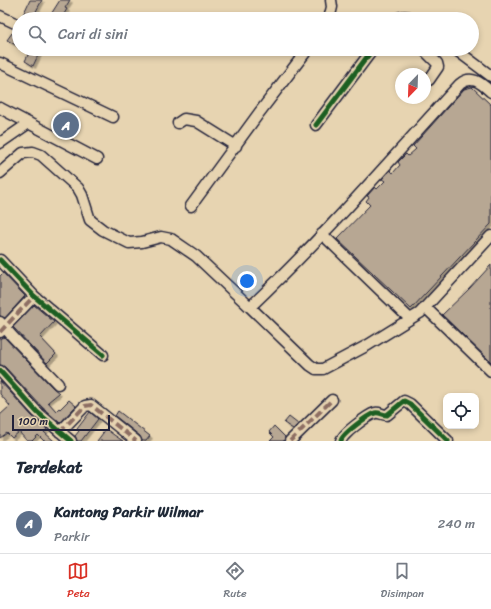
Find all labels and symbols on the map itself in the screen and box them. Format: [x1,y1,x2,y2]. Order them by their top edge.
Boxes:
north arrow [395,68,431,104]
pin: A [53,110,79,140]
your location [237,271,257,291]
scale bar [12,413,110,432]

